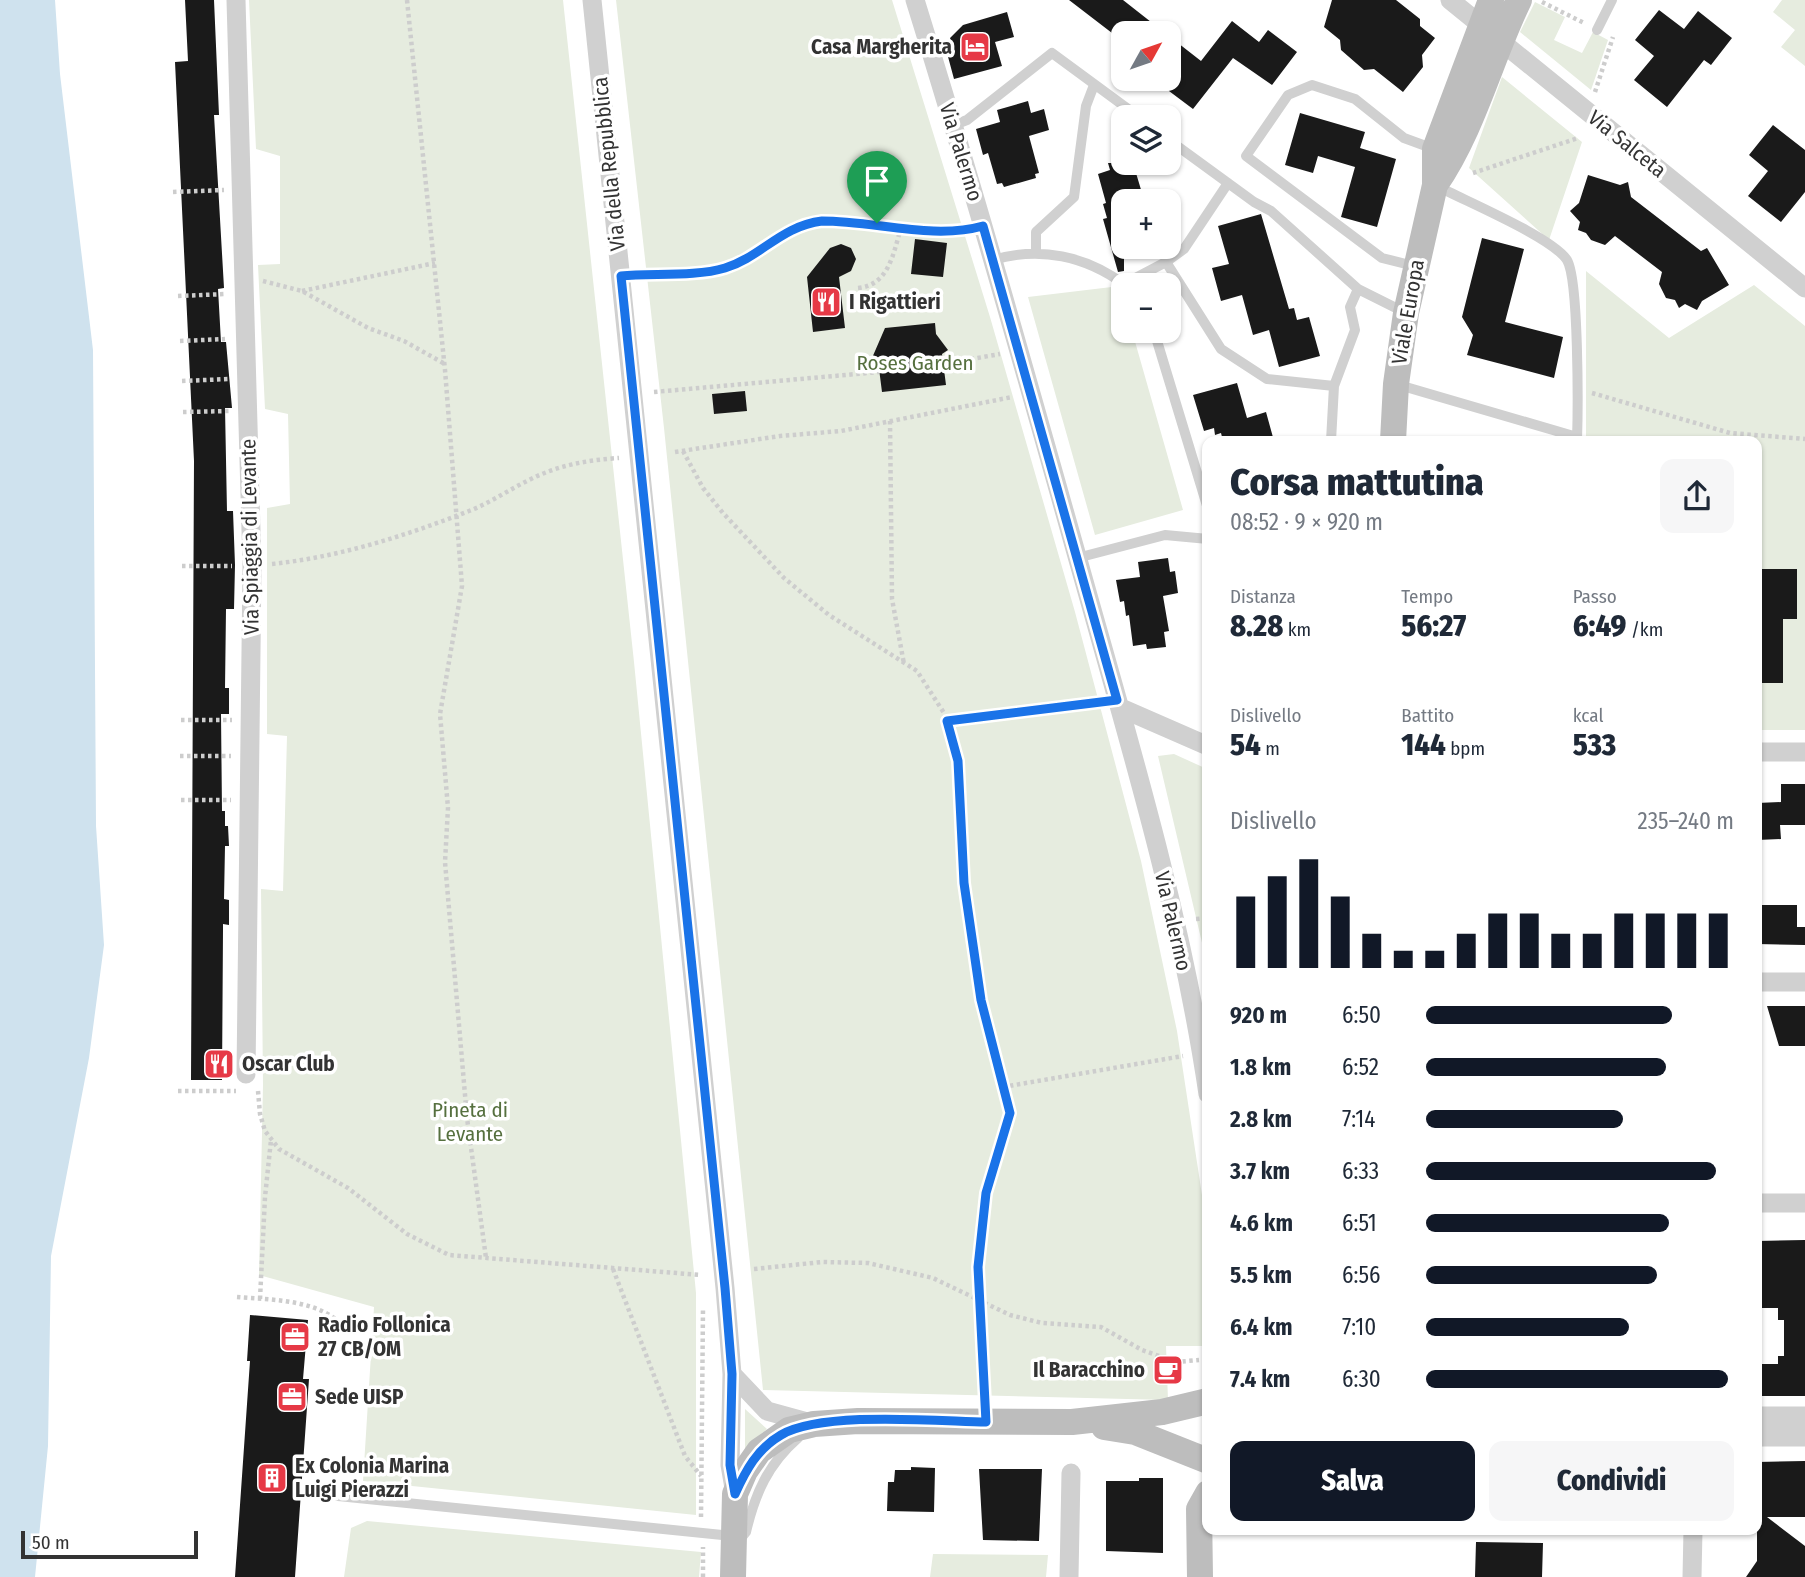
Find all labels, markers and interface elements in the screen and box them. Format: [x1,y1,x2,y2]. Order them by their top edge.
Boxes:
north arrow [1111,21,1181,91]
map controls [1111,21,1181,343]
hotel icon: Casa Margherita [958,30,992,64]
place label: Casa Margherita [811,34,952,60]
street label: Via della Repubblica [587,76,631,252]
street label: Via Palermo [934,100,988,204]
button: layers [1111,105,1181,175]
street label: Via Salceta [1583,105,1671,183]
pin [847,151,907,223]
icon: arrive [858,162,896,200]
button: + [1111,189,1181,259]
street label: Viale Europa [1386,257,1430,367]
button: − [1111,273,1181,343]
restaurant icon: I Rigattieri [809,285,843,319]
place label: I Rigattieri [849,289,941,315]
park label: Roses Garden [856,350,974,376]
street label: Via Spiaggia di Levante [235,439,265,635]
text: Corsa mattutina [1230,459,1484,505]
button: share [1660,459,1734,533]
text: 08:52 · 9 × 920 m [1230,508,1383,536]
text: Distanza [1230,585,1296,608]
text: Tempo [1401,585,1453,608]
text: Passo [1573,585,1617,608]
text: 8.28 [1230,608,1283,644]
text: 56:27 [1401,608,1466,644]
text: 6:49 [1573,608,1626,644]
text: km [1283,618,1311,641]
text: /km [1626,618,1663,641]
text: Dislivello [1230,704,1301,727]
text: Battito [1401,704,1454,727]
text: kcal [1573,704,1603,727]
text: 54 [1230,727,1261,763]
text: 144 [1401,727,1446,763]
text: 533 [1573,727,1616,763]
text: m [1261,737,1280,760]
text: bpm [1446,737,1485,760]
text: Dislivello [1230,807,1316,835]
text: 235–240 m [1638,807,1734,835]
street label: Via Palermo [1149,869,1197,973]
text: 920 m [1230,1001,1287,1029]
text: 6:50 [1342,1001,1381,1029]
restaurant icon: Oscar Club [202,1047,236,1081]
place label: Oscar Club [242,1051,335,1077]
text: 1.8 km [1230,1053,1291,1081]
text: 6:52 [1342,1053,1379,1081]
park label: Pineta di Levante [432,1097,508,1147]
text: 2.8 km [1230,1105,1292,1133]
text: 7:14 [1342,1105,1375,1133]
text: 3.7 km [1230,1157,1290,1185]
text: 6:33 [1342,1157,1379,1185]
text: 4.6 km [1230,1209,1293,1237]
text: 6:51 [1342,1209,1377,1237]
text: 5.5 km [1230,1261,1292,1289]
text: 6:56 [1342,1261,1380,1289]
place label: Radio Follonica 27 CB/OM [317,1312,451,1362]
text: 6.4 km [1230,1313,1293,1341]
text: 7:10 [1342,1313,1376,1341]
office icon: Radio Follonica 27 CB/OM [278,1320,312,1354]
cafe icon: Il Baracchino [1151,1353,1185,1387]
place label: Il Baracchino [1033,1357,1145,1383]
text: 7.4 km [1230,1365,1290,1393]
text: 6:30 [1342,1365,1381,1393]
office icon: Sede UISP [275,1380,309,1414]
place label: Sede UISP [315,1384,404,1410]
button: Salva [1230,1441,1475,1521]
button: Condividi [1489,1441,1734,1521]
place label: Ex Colonia Marina Luigi Pierazzi [295,1453,449,1503]
building icon: Ex Colonia Marina Luigi Pierazzi [255,1461,289,1495]
scale bar [21,1528,198,1560]
text: 50 m [32,1531,70,1554]

